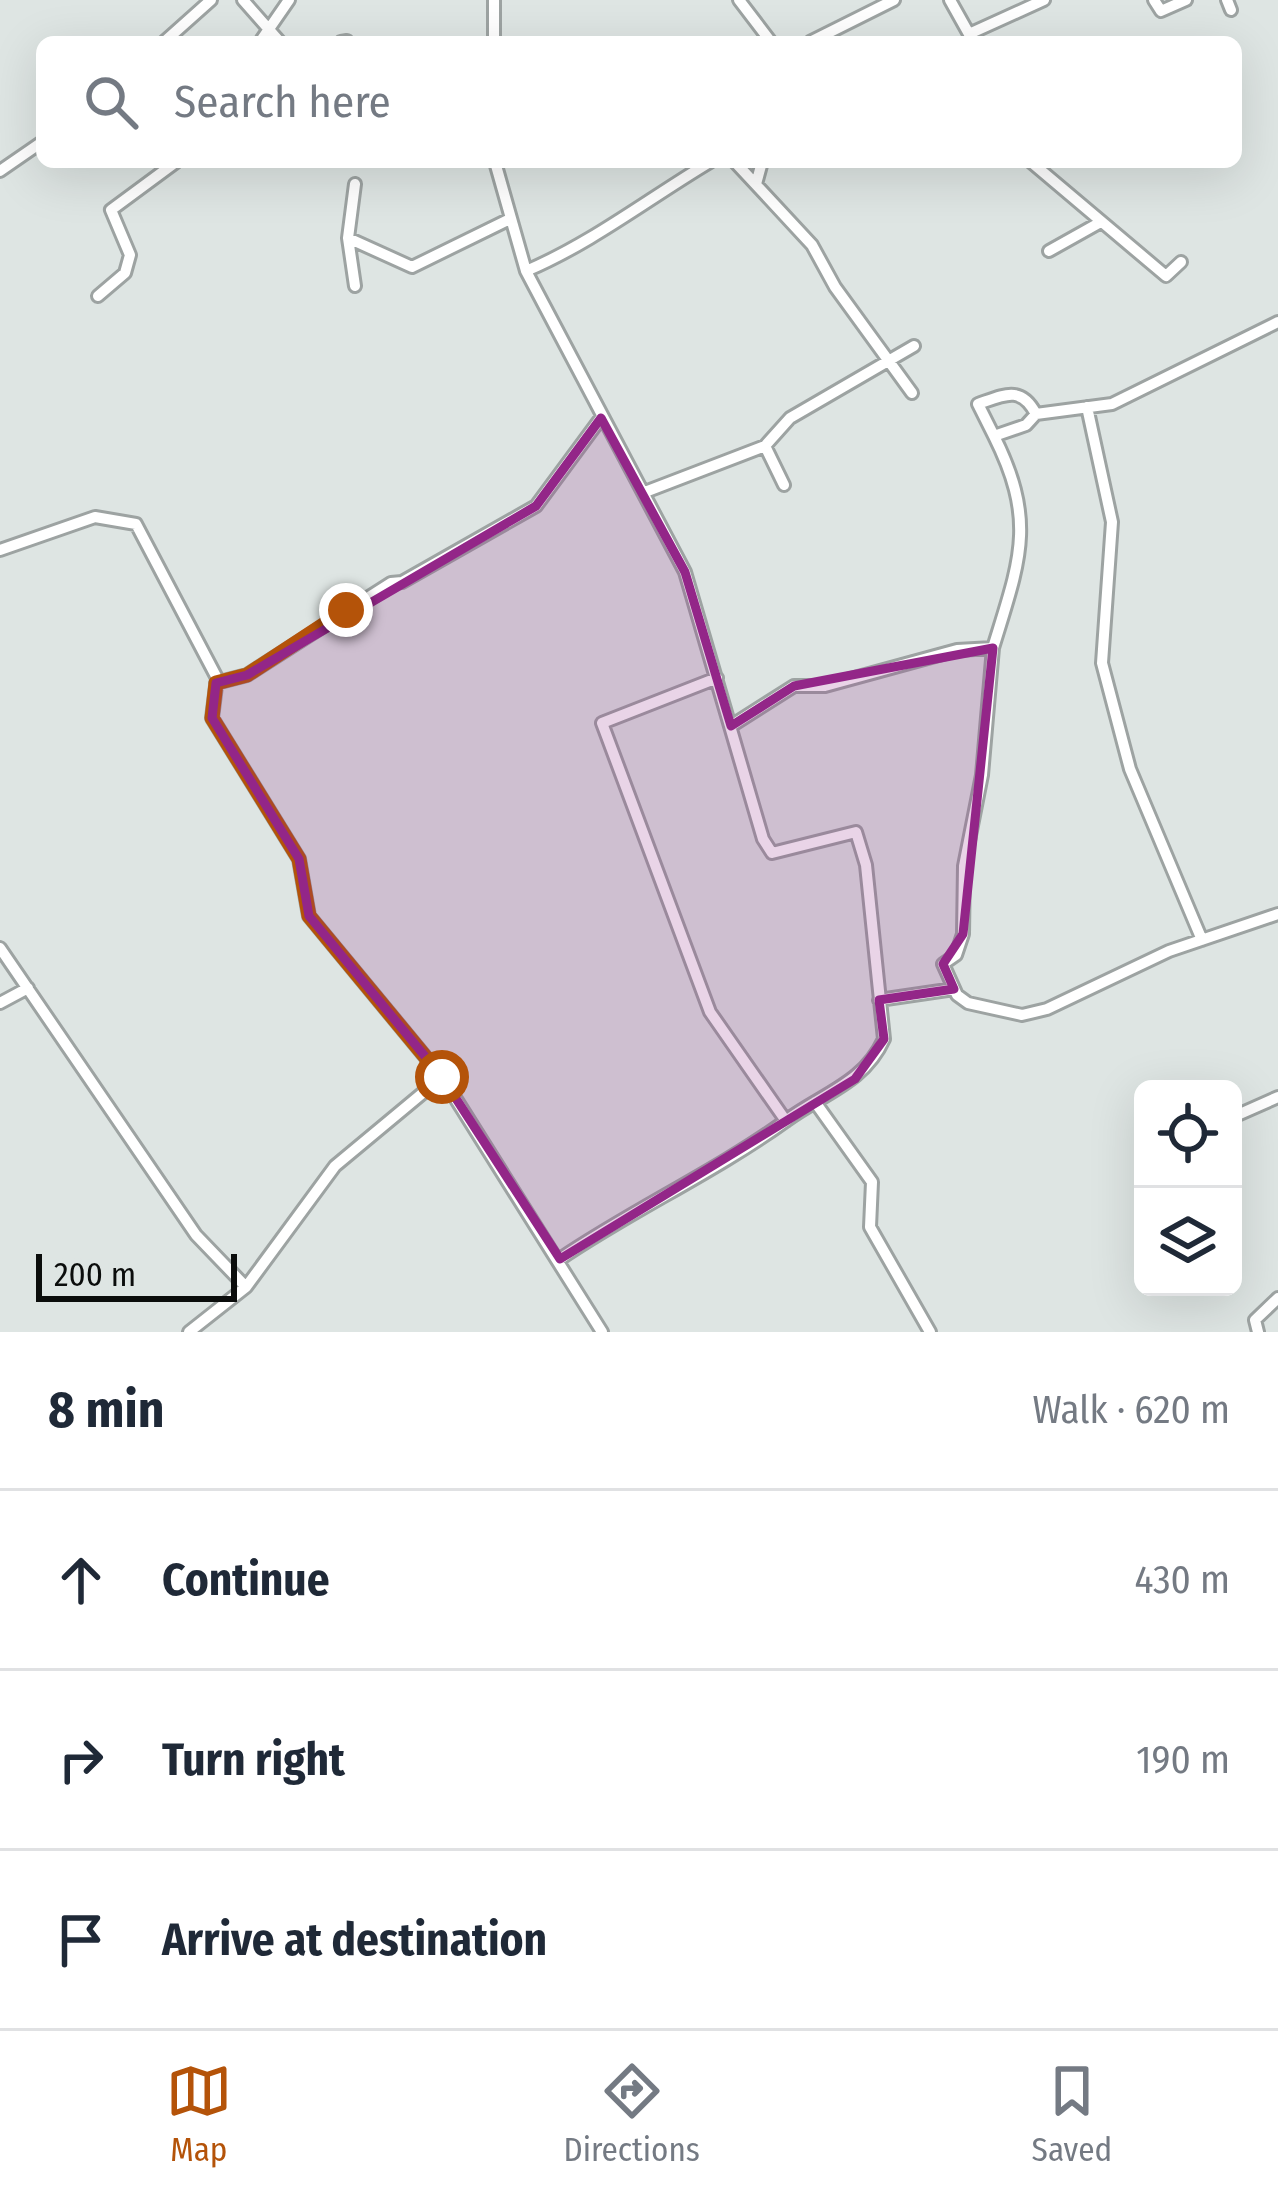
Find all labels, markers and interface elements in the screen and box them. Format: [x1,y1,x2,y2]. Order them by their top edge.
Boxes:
search box [36,36,1242,168]
icon: search [78,69,144,135]
text: Search here [174,75,391,129]
route end [319,583,373,637]
route start [415,1050,469,1104]
map controls [1134,1080,1242,1296]
button: locate [1134,1080,1242,1188]
button: layers [1134,1188,1242,1296]
scale bar [36,1248,237,1301]
text: 200 m [54,1255,136,1295]
text: 8 min [48,1379,164,1441]
text: Walk · 620 m [1033,1387,1230,1433]
icon: ahead [48,1547,114,1613]
text: Continue [162,1553,330,1607]
text: 430 m [1135,1557,1230,1603]
icon: right [48,1727,114,1793]
text: Turn right [162,1733,345,1787]
text: 190 m [1136,1737,1230,1783]
icon: arrive [48,1907,114,1973]
text: Arrive at destination [162,1913,547,1967]
tab: Map [166,2058,232,2170]
tab: Directions [563,2058,700,2170]
tab: Saved [1032,2058,1112,2170]

